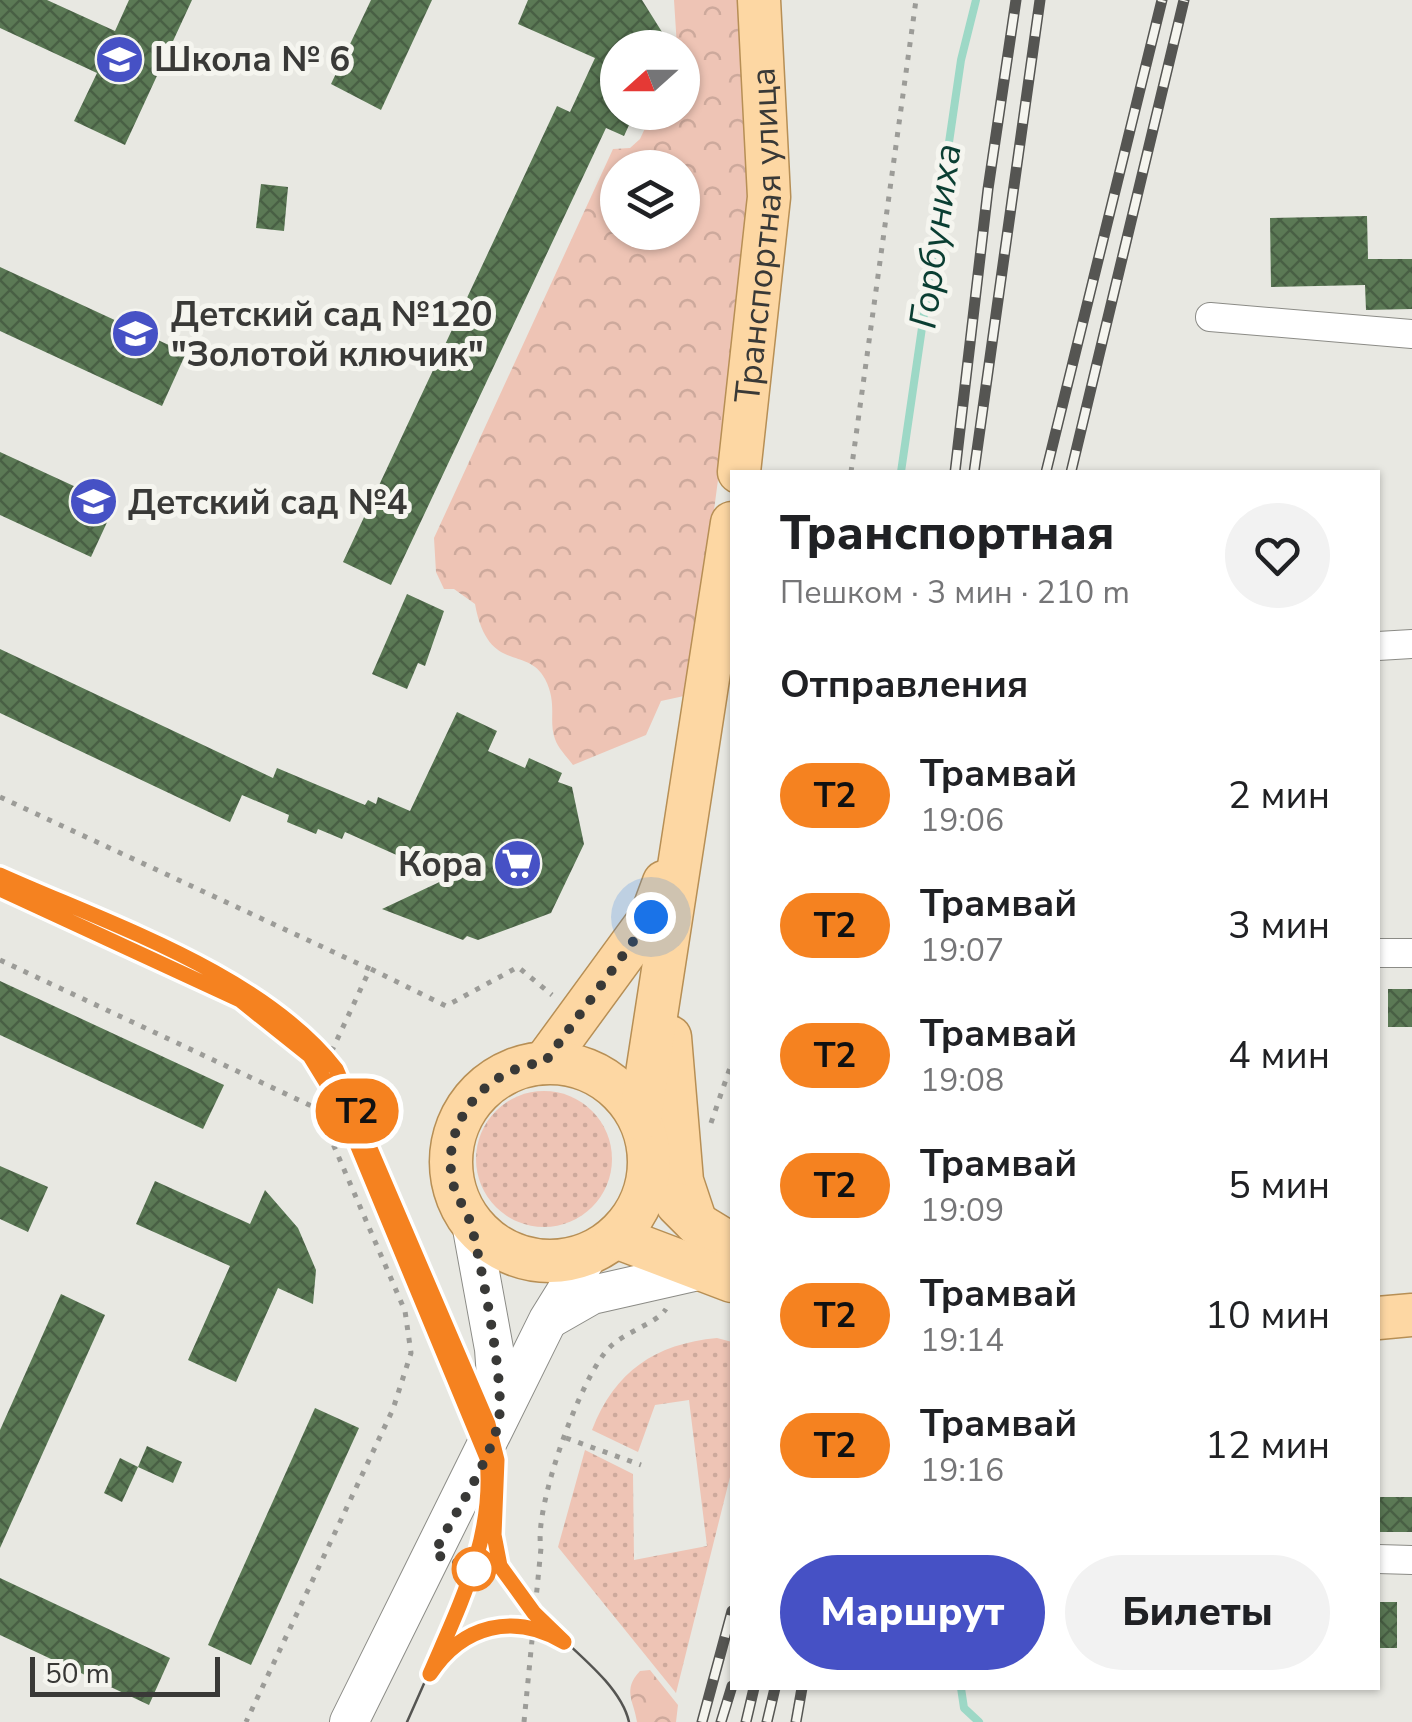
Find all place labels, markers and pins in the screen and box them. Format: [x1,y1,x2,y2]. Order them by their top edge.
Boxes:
school or university icon: Школа № 6 [93,33,145,85]
place label: Школа № 6 [154,36,350,83]
place label: Детский сад №120 "Золотой ключик" [171,291,492,378]
school or university icon: Детский сад №120 "Золотой ключик" [110,308,162,360]
school or university icon: Детский сад №4 [67,476,119,528]
place label: Детский сад №4 [128,479,407,526]
supermarket icon: Кора [492,838,544,890]
place label: Кора [398,841,483,888]
unlabelled marker [453,1548,495,1590]

